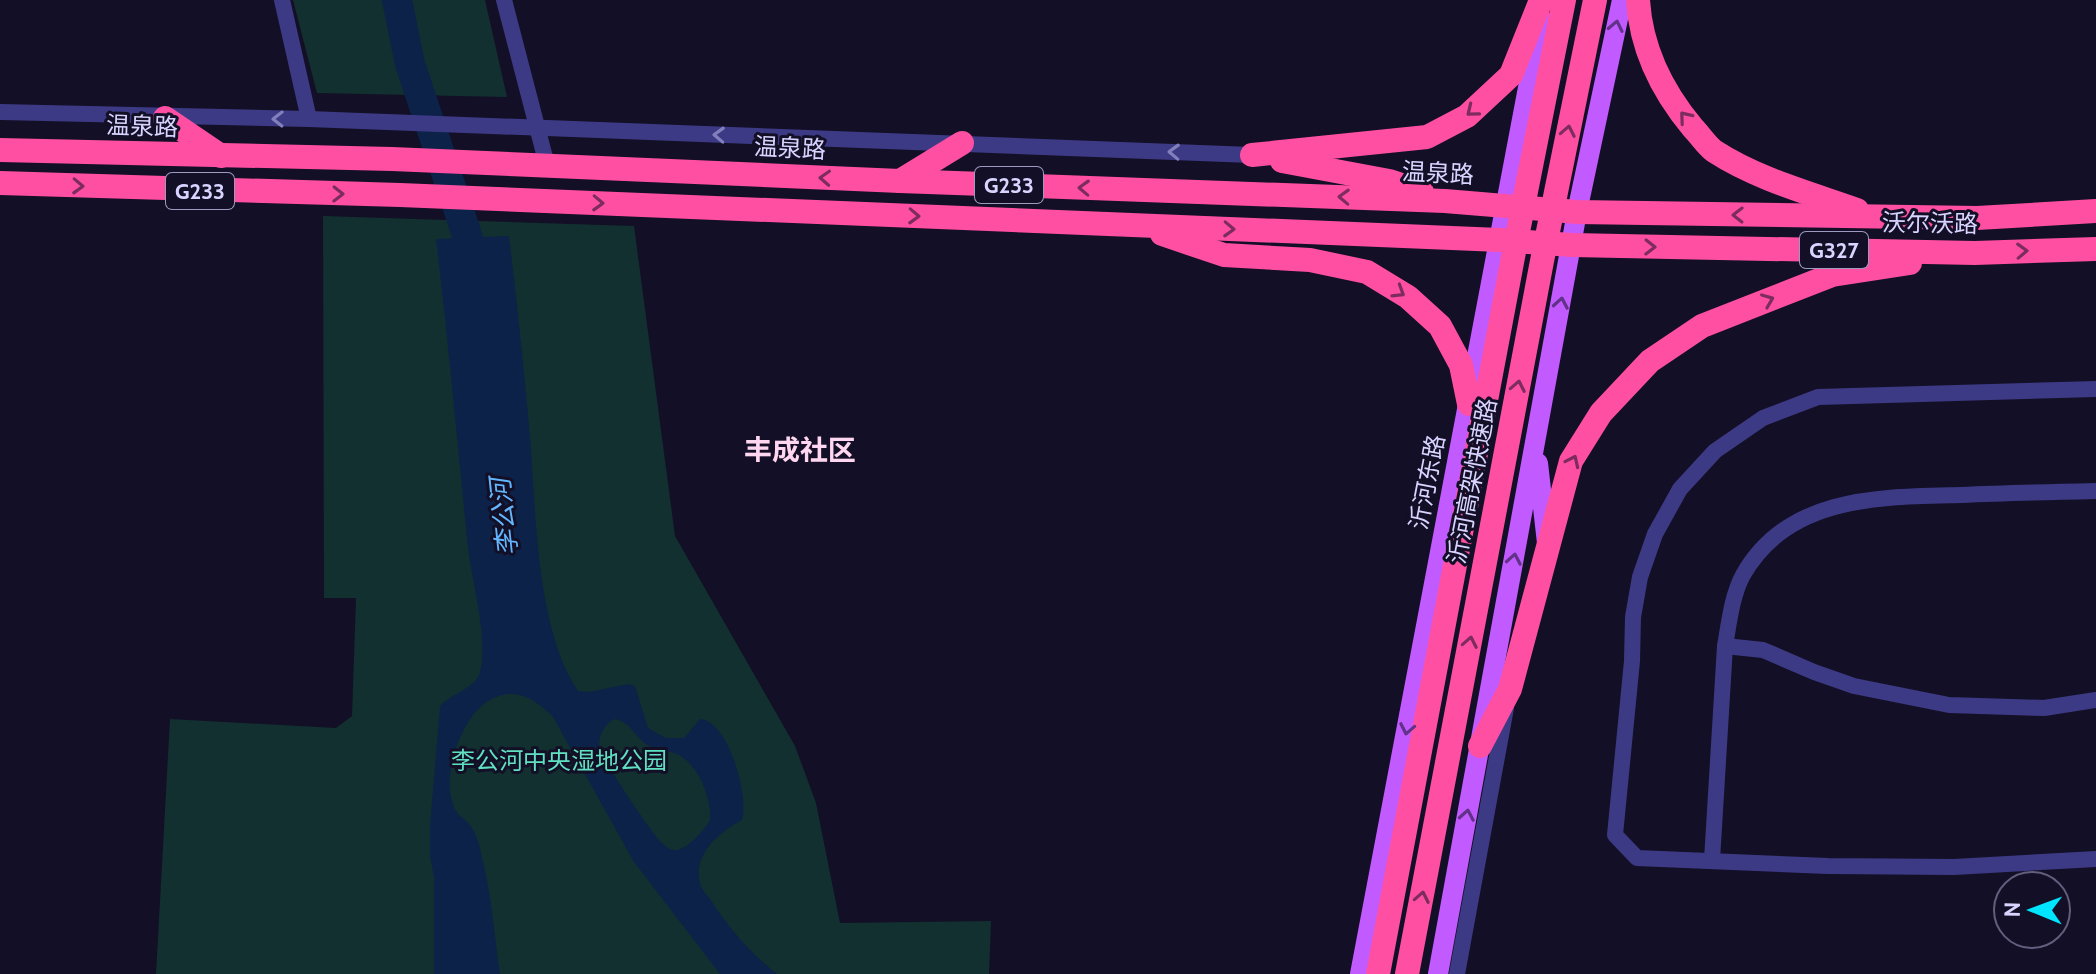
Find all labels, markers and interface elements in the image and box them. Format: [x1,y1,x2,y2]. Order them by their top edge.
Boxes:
one-way arrow [1607,20,1624,34]
one-way arrow [1466,101,1481,115]
street label: 温泉路 [106,110,178,142]
one-way arrow [271,110,284,128]
one-way arrow [1680,112,1695,127]
one-way arrow [1559,125,1576,138]
one-way arrow [712,127,725,144]
street label: 温泉路 [753,132,827,164]
one-way arrow [1167,143,1180,160]
street label: 温泉路 [1401,157,1475,189]
road number: G233 [975,167,1043,203]
one-way arrow [818,170,831,187]
road number: G233 [166,173,234,209]
one-way arrow [72,178,85,195]
one-way arrow [1077,179,1090,196]
one-way arrow [332,185,345,203]
one-way arrow [1337,189,1350,206]
one-way arrow [592,195,605,212]
one-way arrow [1731,206,1744,224]
one-way arrow [908,208,921,225]
street label: 沃尔沃路 [1882,208,1978,238]
one-way arrow [1223,220,1236,237]
road number: G327 [1800,232,1868,268]
one-way arrow [1644,238,1657,256]
one-way arrow [2016,243,2029,260]
one-way arrow [1390,282,1405,297]
one-way arrow [1760,293,1774,310]
one-way arrow [1552,296,1569,310]
one-way arrow [1509,380,1526,394]
street label: 沂河高架快速路 [1442,396,1502,566]
street label: 沂河东路 [1404,432,1450,532]
district label: 丰成社区 [744,433,856,467]
one-way arrow [1563,454,1579,469]
water label: 李公河 [483,472,524,557]
one-way arrow [1505,552,1522,566]
one-way arrow [1461,636,1478,649]
one-way arrow [1399,722,1416,736]
park label: 李公河中央湿地公园 [451,746,667,775]
one-way arrow [1458,808,1475,821]
north arrow [1992,870,2072,950]
one-way arrow [1412,891,1429,904]
text: N [1999,902,2026,918]

